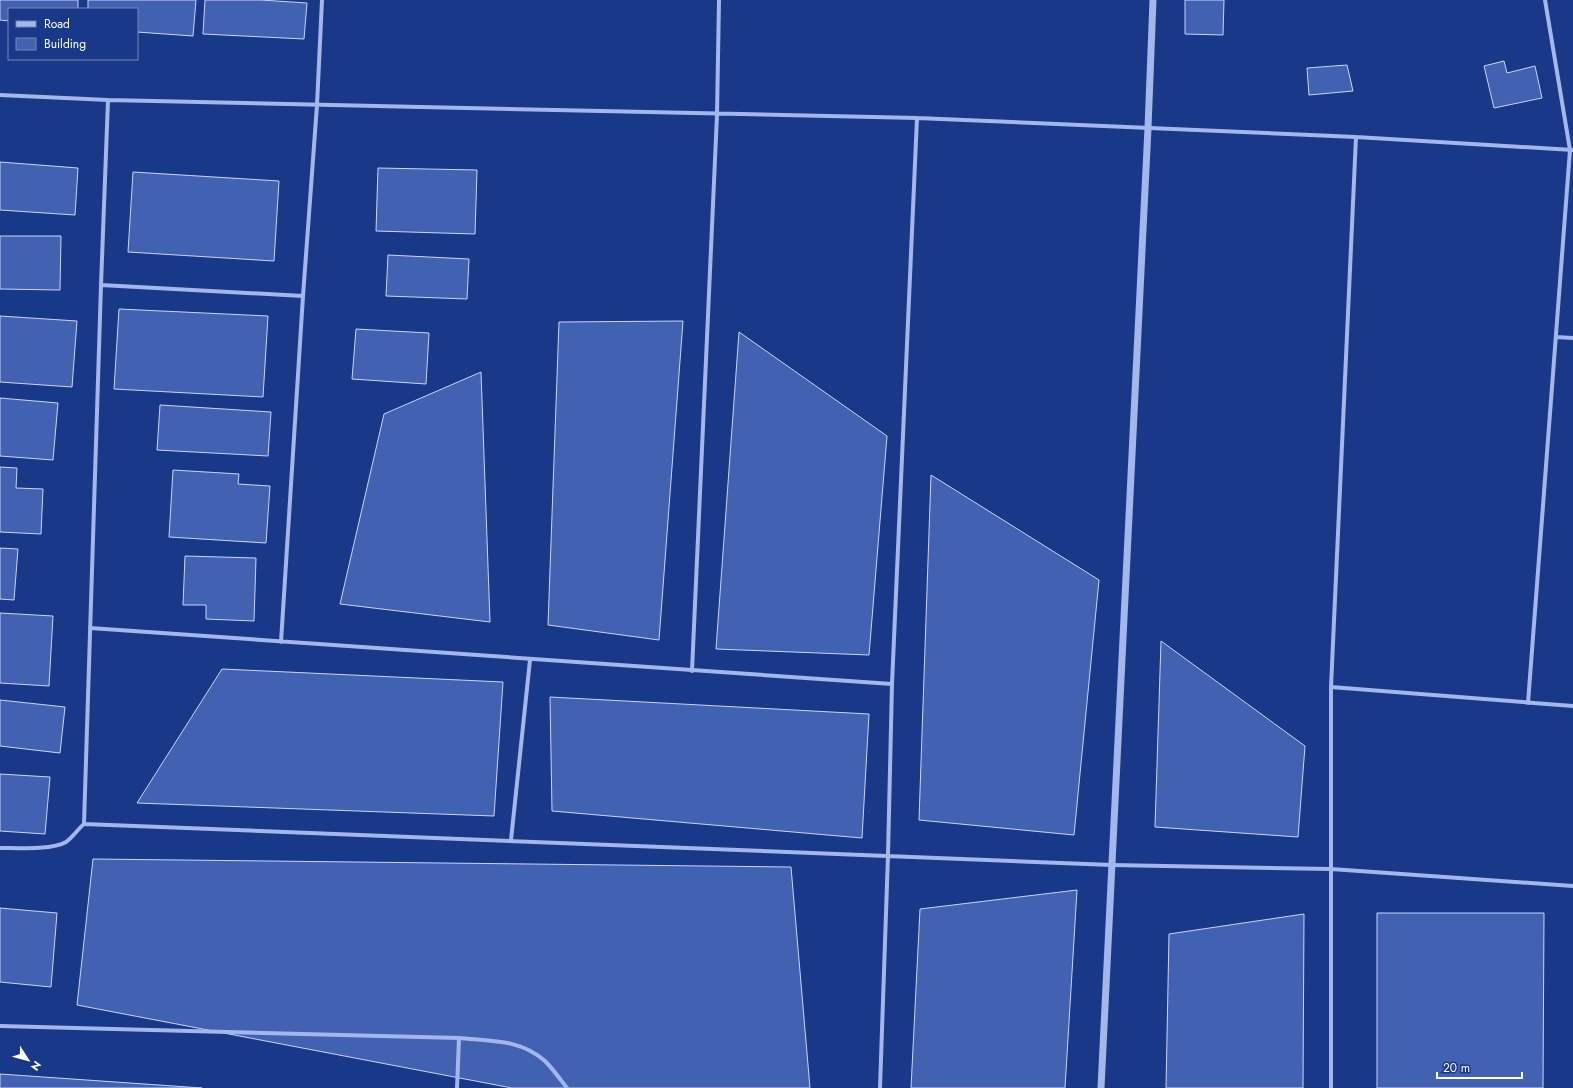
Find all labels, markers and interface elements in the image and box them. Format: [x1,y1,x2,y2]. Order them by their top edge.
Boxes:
legend [8,8,138,60]
text: Road [44,15,70,33]
text: Building [44,35,86,53]
north arrow [8,1040,48,1080]
scale bar [1437,1054,1522,1080]
text: N [27,1058,45,1074]
text: 20 m [1443,1059,1470,1077]

